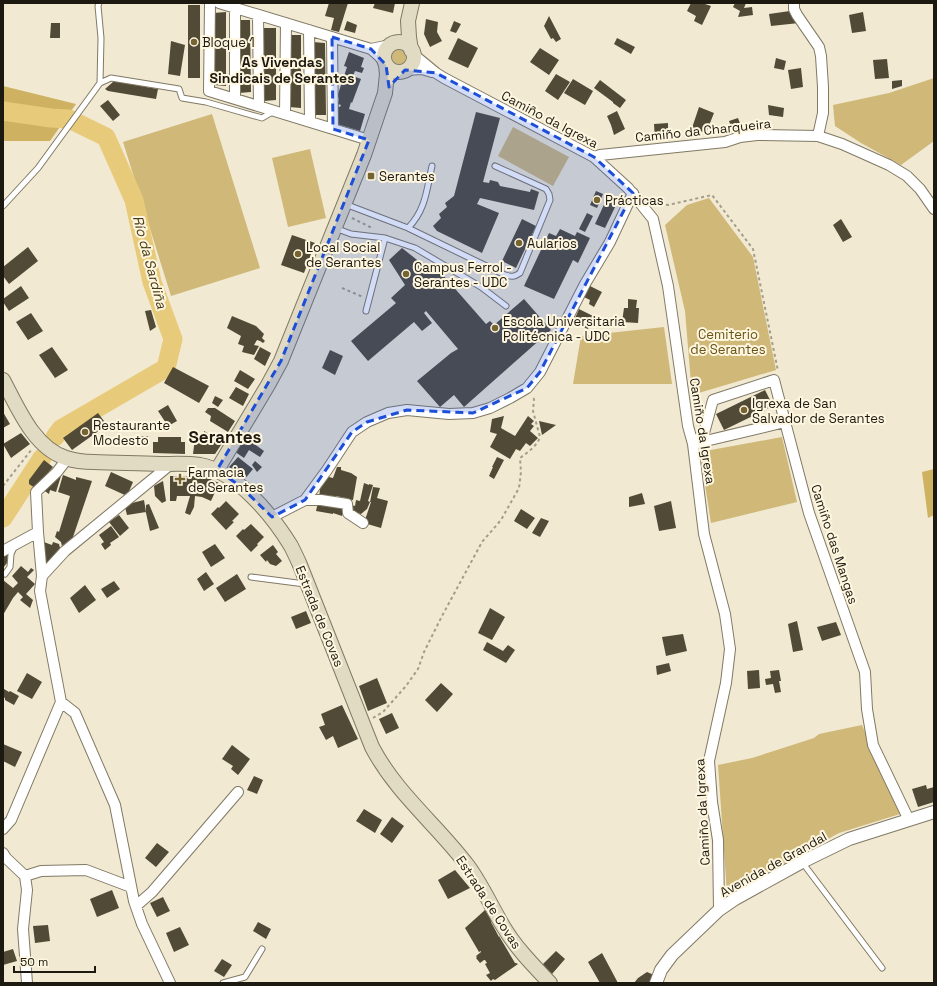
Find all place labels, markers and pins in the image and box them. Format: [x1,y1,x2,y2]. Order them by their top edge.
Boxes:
place label: Bloque 1 [202,34,255,51]
marker: Bloque 1 [189,37,199,47]
place label: Serantes [379,168,435,185]
marker: Serantes [366,171,376,181]
place label: Prácticas [605,192,664,209]
marker: Prácticas [592,195,602,205]
place label: Aularios [527,235,577,252]
marker: Aularios [514,238,524,248]
place label: Local Social de Serantes [306,239,381,271]
marker: Local Social de Serantes [293,249,303,259]
place label: Campus Ferrol - Serantes - UDC [414,259,512,291]
marker: Campus Ferrol - Serantes - UDC [401,269,411,279]
place label: Escola Universitaria Politécnica - UDC [503,313,626,345]
marker: Escola Universitaria Politécnica - UDC [490,323,500,333]
place label: Igrexa de San Salvador de Serantes [752,395,885,427]
marker: Igrexa de San Salvador de Serantes [739,405,749,415]
place label: Restaurante Modesto [93,417,170,449]
marker: Restaurante Modesto [80,427,90,437]
place label: Farmacia de Serantes [188,464,263,496]
marker: Farmacia de Serantes [175,474,185,484]

